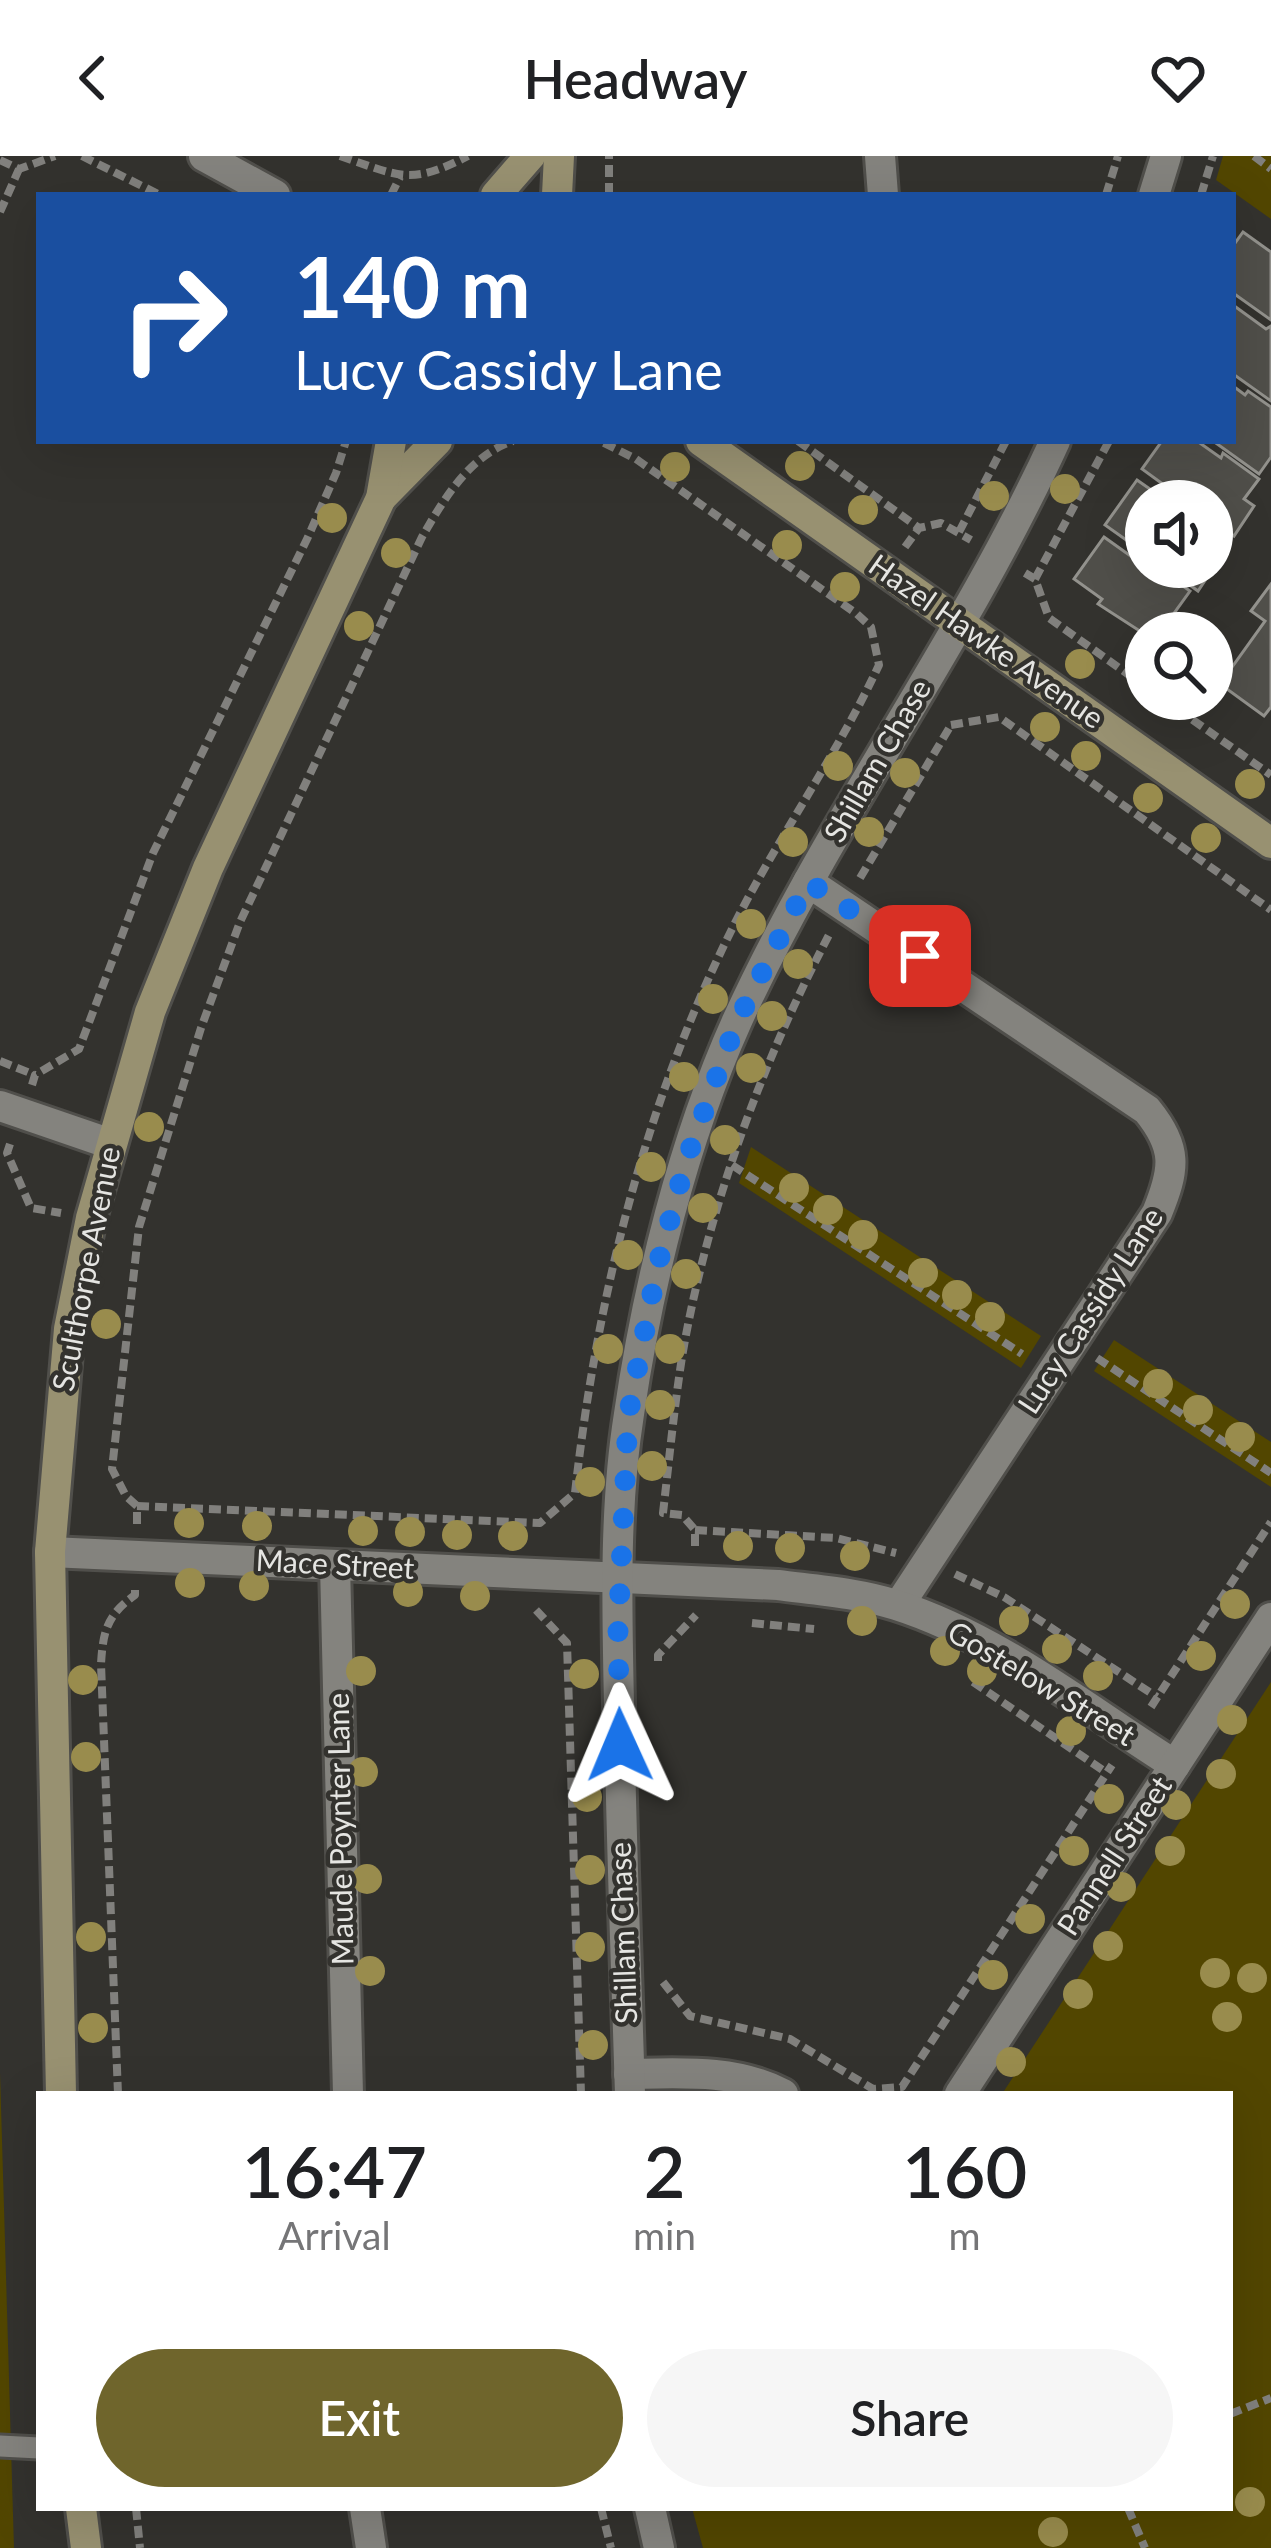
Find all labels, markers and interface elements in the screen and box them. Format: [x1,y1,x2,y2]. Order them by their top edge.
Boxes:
icon: back [60,45,126,111]
icon: heart [1145,45,1211,111]
text: Headway [523,46,748,111]
text: 140 m [294,235,531,336]
icon: right [96,240,252,396]
text: Lucy Cassidy Lane [294,337,723,402]
map controls [1125,480,1233,720]
button: sound [1125,480,1233,588]
street label: Hazel Hawke Avenue [863,546,1111,735]
button: search [1125,612,1233,720]
street label: Shillam Chase [815,672,937,848]
pin [869,905,971,1007]
icon: arrive [887,923,953,989]
street label: Sculthorpe Avenue [44,1143,126,1394]
street label: Lucy Cassidy Lane [1009,1200,1169,1420]
street label: Mace Street [255,1541,416,1585]
street label: Gostelow Street [942,1612,1142,1752]
position arrow [557,1682,683,1808]
street label: Maude Poynter Lane [319,1692,359,1966]
street label: Pannell Street [1048,1768,1178,1941]
street label: Shillam Chase [601,1842,643,2025]
text: 16:47 [242,2127,427,2213]
text: 2 [644,2127,685,2213]
text: 160 [902,2127,1027,2213]
text: Arrival [278,2212,391,2258]
text: min [633,2212,696,2258]
text: m [949,2212,981,2258]
button: Exit [96,2349,623,2487]
button: Share [647,2349,1173,2487]

